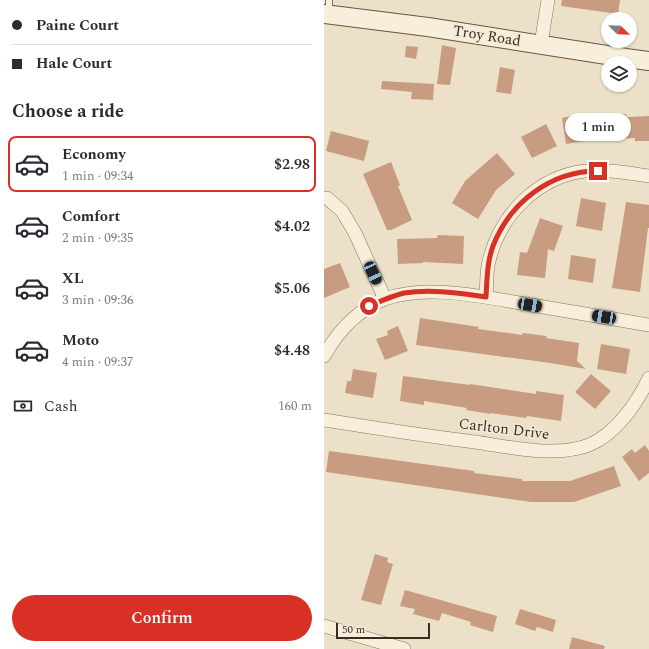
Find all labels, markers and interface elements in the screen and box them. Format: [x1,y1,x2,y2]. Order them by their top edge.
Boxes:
north arrow [601,12,637,48]
map controls [601,12,637,92]
text: Paine Court [36,14,119,37]
street label: Troy Road [451,19,523,53]
text: Hale Court [36,52,112,75]
button: layers [601,56,637,92]
text: Choose a ride [12,98,124,125]
callout: 1 min [565,113,631,141]
text: 1 min [581,117,615,137]
text: Economy [62,143,126,166]
icon: car [14,146,50,182]
text: $2.98 [274,153,310,176]
route end [589,162,607,180]
text: 1 min · 09:34 [62,166,134,186]
text: Comfort [62,205,120,228]
icon: car [14,208,50,244]
text: $4.02 [274,215,310,238]
text: 2 min · 09:35 [62,228,134,248]
car [362,260,384,286]
text: XL [62,267,83,290]
icon: car [14,270,50,306]
text: $5.06 [274,277,310,300]
text: 3 min · 09:36 [62,290,134,310]
route start [360,297,378,315]
car [517,297,543,313]
car [591,309,617,325]
text: Moto [62,329,99,352]
icon: car [14,332,50,368]
text: $4.48 [274,339,310,362]
text: 4 min · 09:37 [62,352,134,372]
icon: cash [12,395,34,417]
text: Cash [44,395,77,418]
text: 160 m [278,396,312,416]
street label: Carlton Drive [457,412,551,446]
button: Confirm [12,595,312,641]
scale bar [336,621,430,640]
text: 50 m [342,621,365,638]

